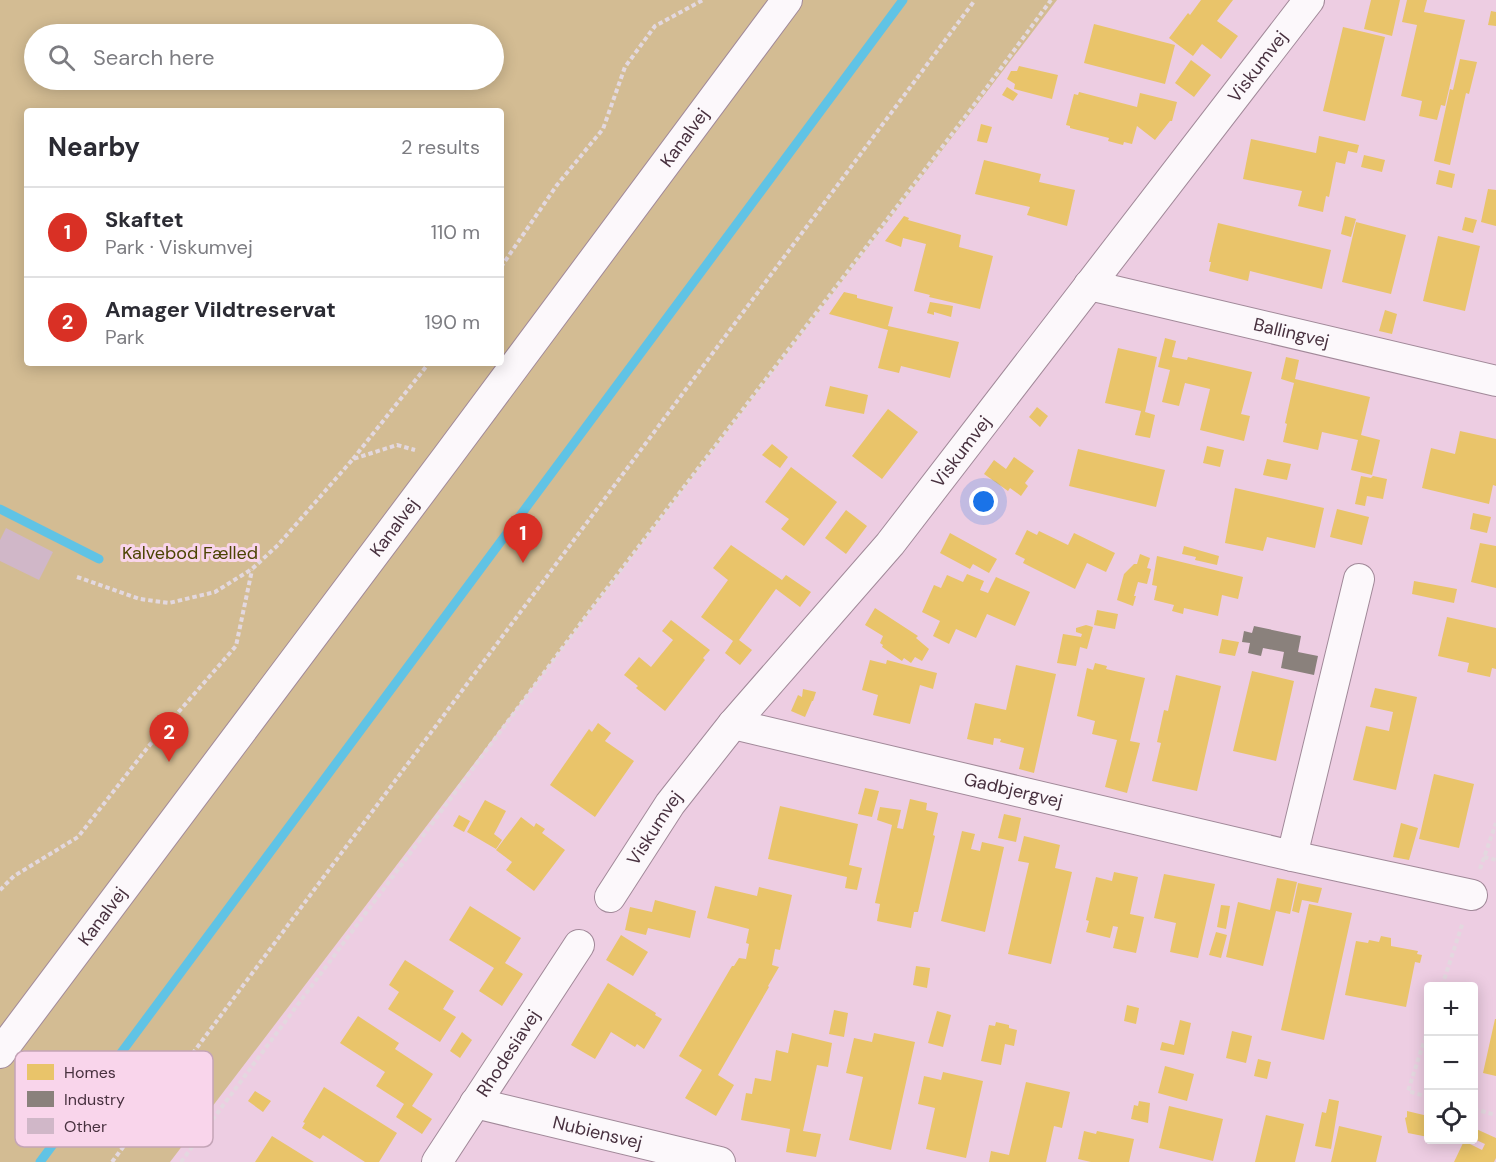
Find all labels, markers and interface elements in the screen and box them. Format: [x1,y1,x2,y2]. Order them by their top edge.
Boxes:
search box [24,24,504,90]
street label: Viskumvej [1222,26,1293,107]
icon: search [45,41,78,74]
text: Search here [93,43,214,72]
street label: Kanalvej [655,103,714,172]
text: Nearby [48,130,140,164]
text: 2 results [401,134,480,160]
text: Skaftet [105,205,184,234]
text: 1 [64,219,71,245]
text: 110 m [431,219,480,245]
text: Park · Viskumvej [105,234,253,260]
text: Amager Vildtreservat [105,295,336,324]
text: 2 [62,309,73,335]
text: 190 m [424,309,480,335]
street label: Ballingvej [1251,312,1332,353]
text: Park [105,324,145,350]
street label: Viskumvej [926,411,996,492]
your location [969,487,998,516]
street label: Kanalvej [364,493,424,562]
pin: 1 [504,514,542,563]
park label: Kalvebod Fælled [122,541,258,565]
pin: 2 [150,712,188,762]
street label: Gadbjergvej [961,767,1065,813]
street label: Viskumvej [622,786,688,870]
street label: Kanalvej [73,882,133,950]
map controls [1424,982,1478,1144]
button: + [1424,982,1478,1036]
street label: Rhodesiavej [471,1005,546,1102]
button: − [1424,1036,1478,1090]
legend [15,1051,213,1147]
text: Homes [64,1062,116,1083]
text: Industry [64,1089,125,1110]
button: locate [1424,1090,1478,1144]
street label: Nubiensvej [550,1110,645,1155]
text: Other [64,1116,107,1137]

